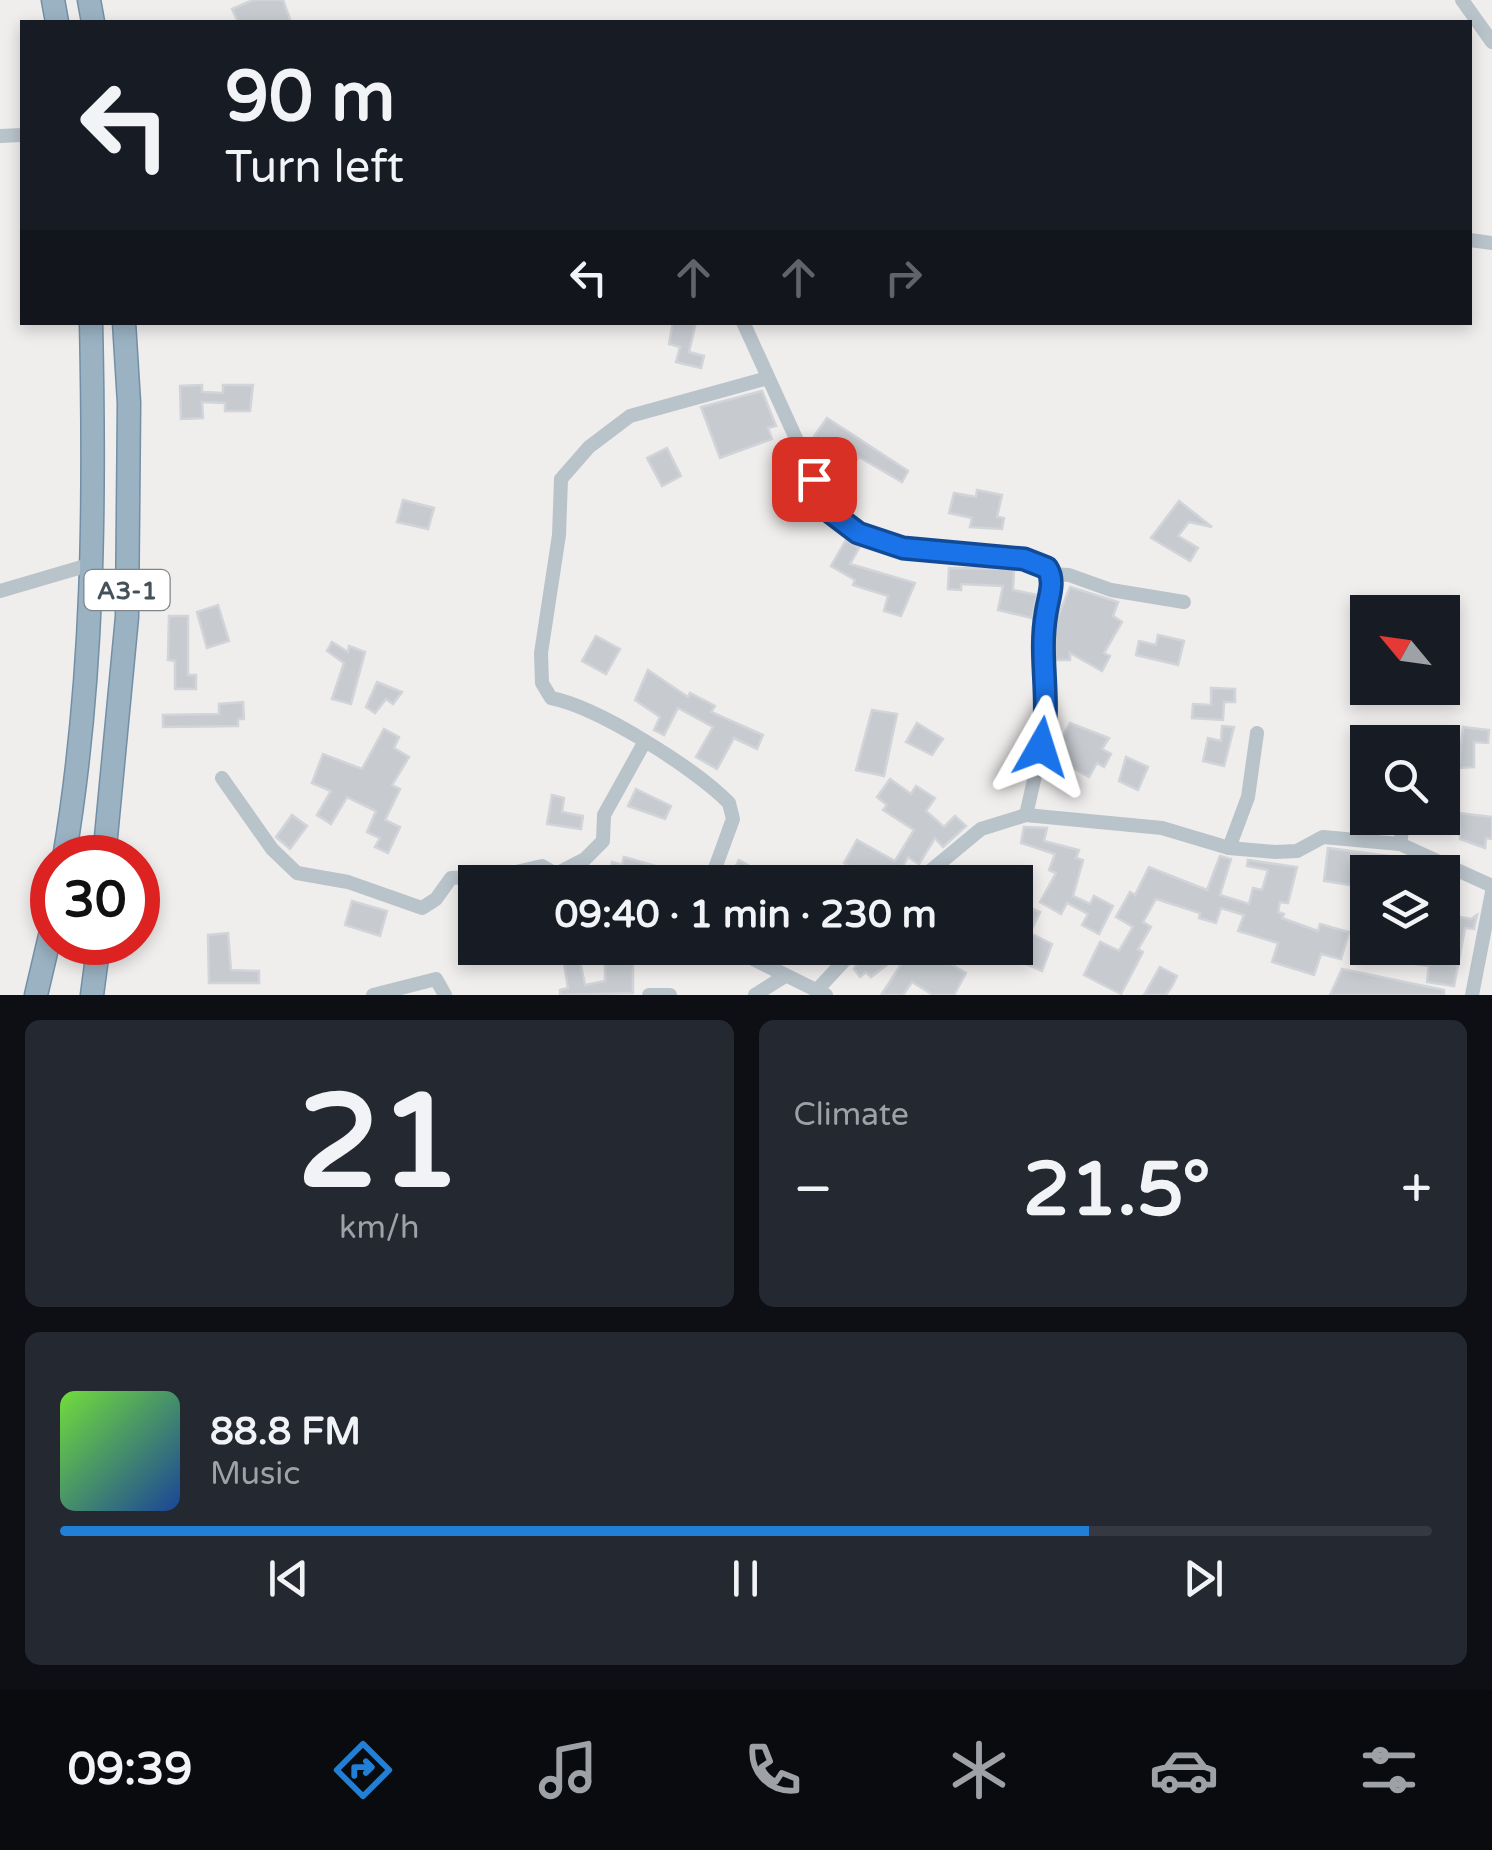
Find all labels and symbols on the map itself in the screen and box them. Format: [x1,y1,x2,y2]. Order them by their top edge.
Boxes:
pin [772,437,857,522]
road number: A3-1 [84,570,170,610]
north arrow [1350,595,1460,705]
position arrow [989,695,1093,799]
speed limit sign: 30 [30,835,160,965]

